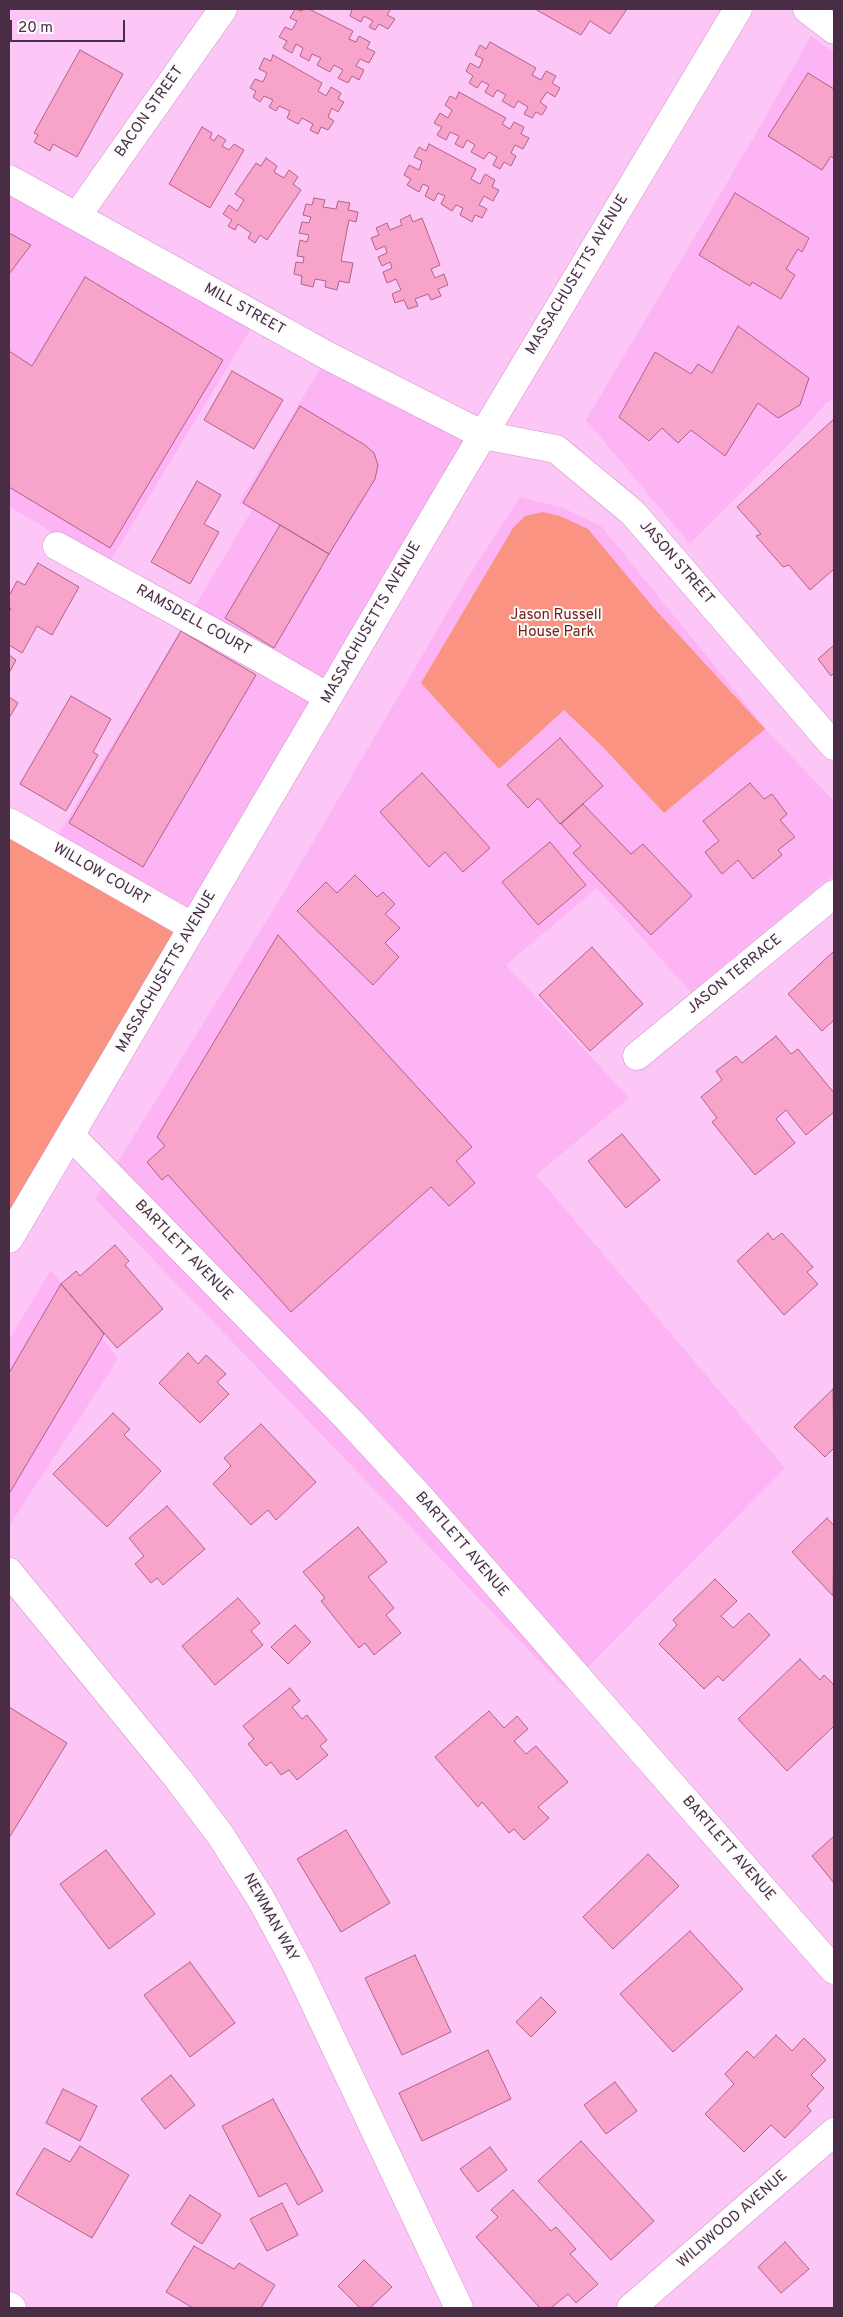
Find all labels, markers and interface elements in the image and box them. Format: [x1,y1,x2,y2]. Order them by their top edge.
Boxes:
scale bar [12,10,128,42]
text: 20 m [18,19,53,38]
street label: BACON STREET [112,63,188,161]
street label: MASSACHUSETTS AVENUE [523,191,633,359]
street label: MILL STREET [200,280,288,340]
street label: JASON STREET [635,517,717,609]
street label: MASSACHUSETTS AVENUE [318,539,426,707]
street label: RAMSDELL COURT [132,582,254,660]
park label: Jason Russell House Park [510,607,602,642]
street label: WILLOW COURT [49,840,153,910]
street label: MASSACHUSETTS AVENUE [113,888,221,1056]
street label: JASON TERRACE [684,931,786,1019]
street label: BARTLETT AVENUE [130,1197,236,1305]
street label: BARTLETT AVENUE [410,1489,512,1601]
street label: BARTLETT AVENUE [677,1793,779,1905]
street label: NEWMAN WAY [238,1871,302,1965]
street label: WILDWOOD AVENUE [674,2167,792,2273]

